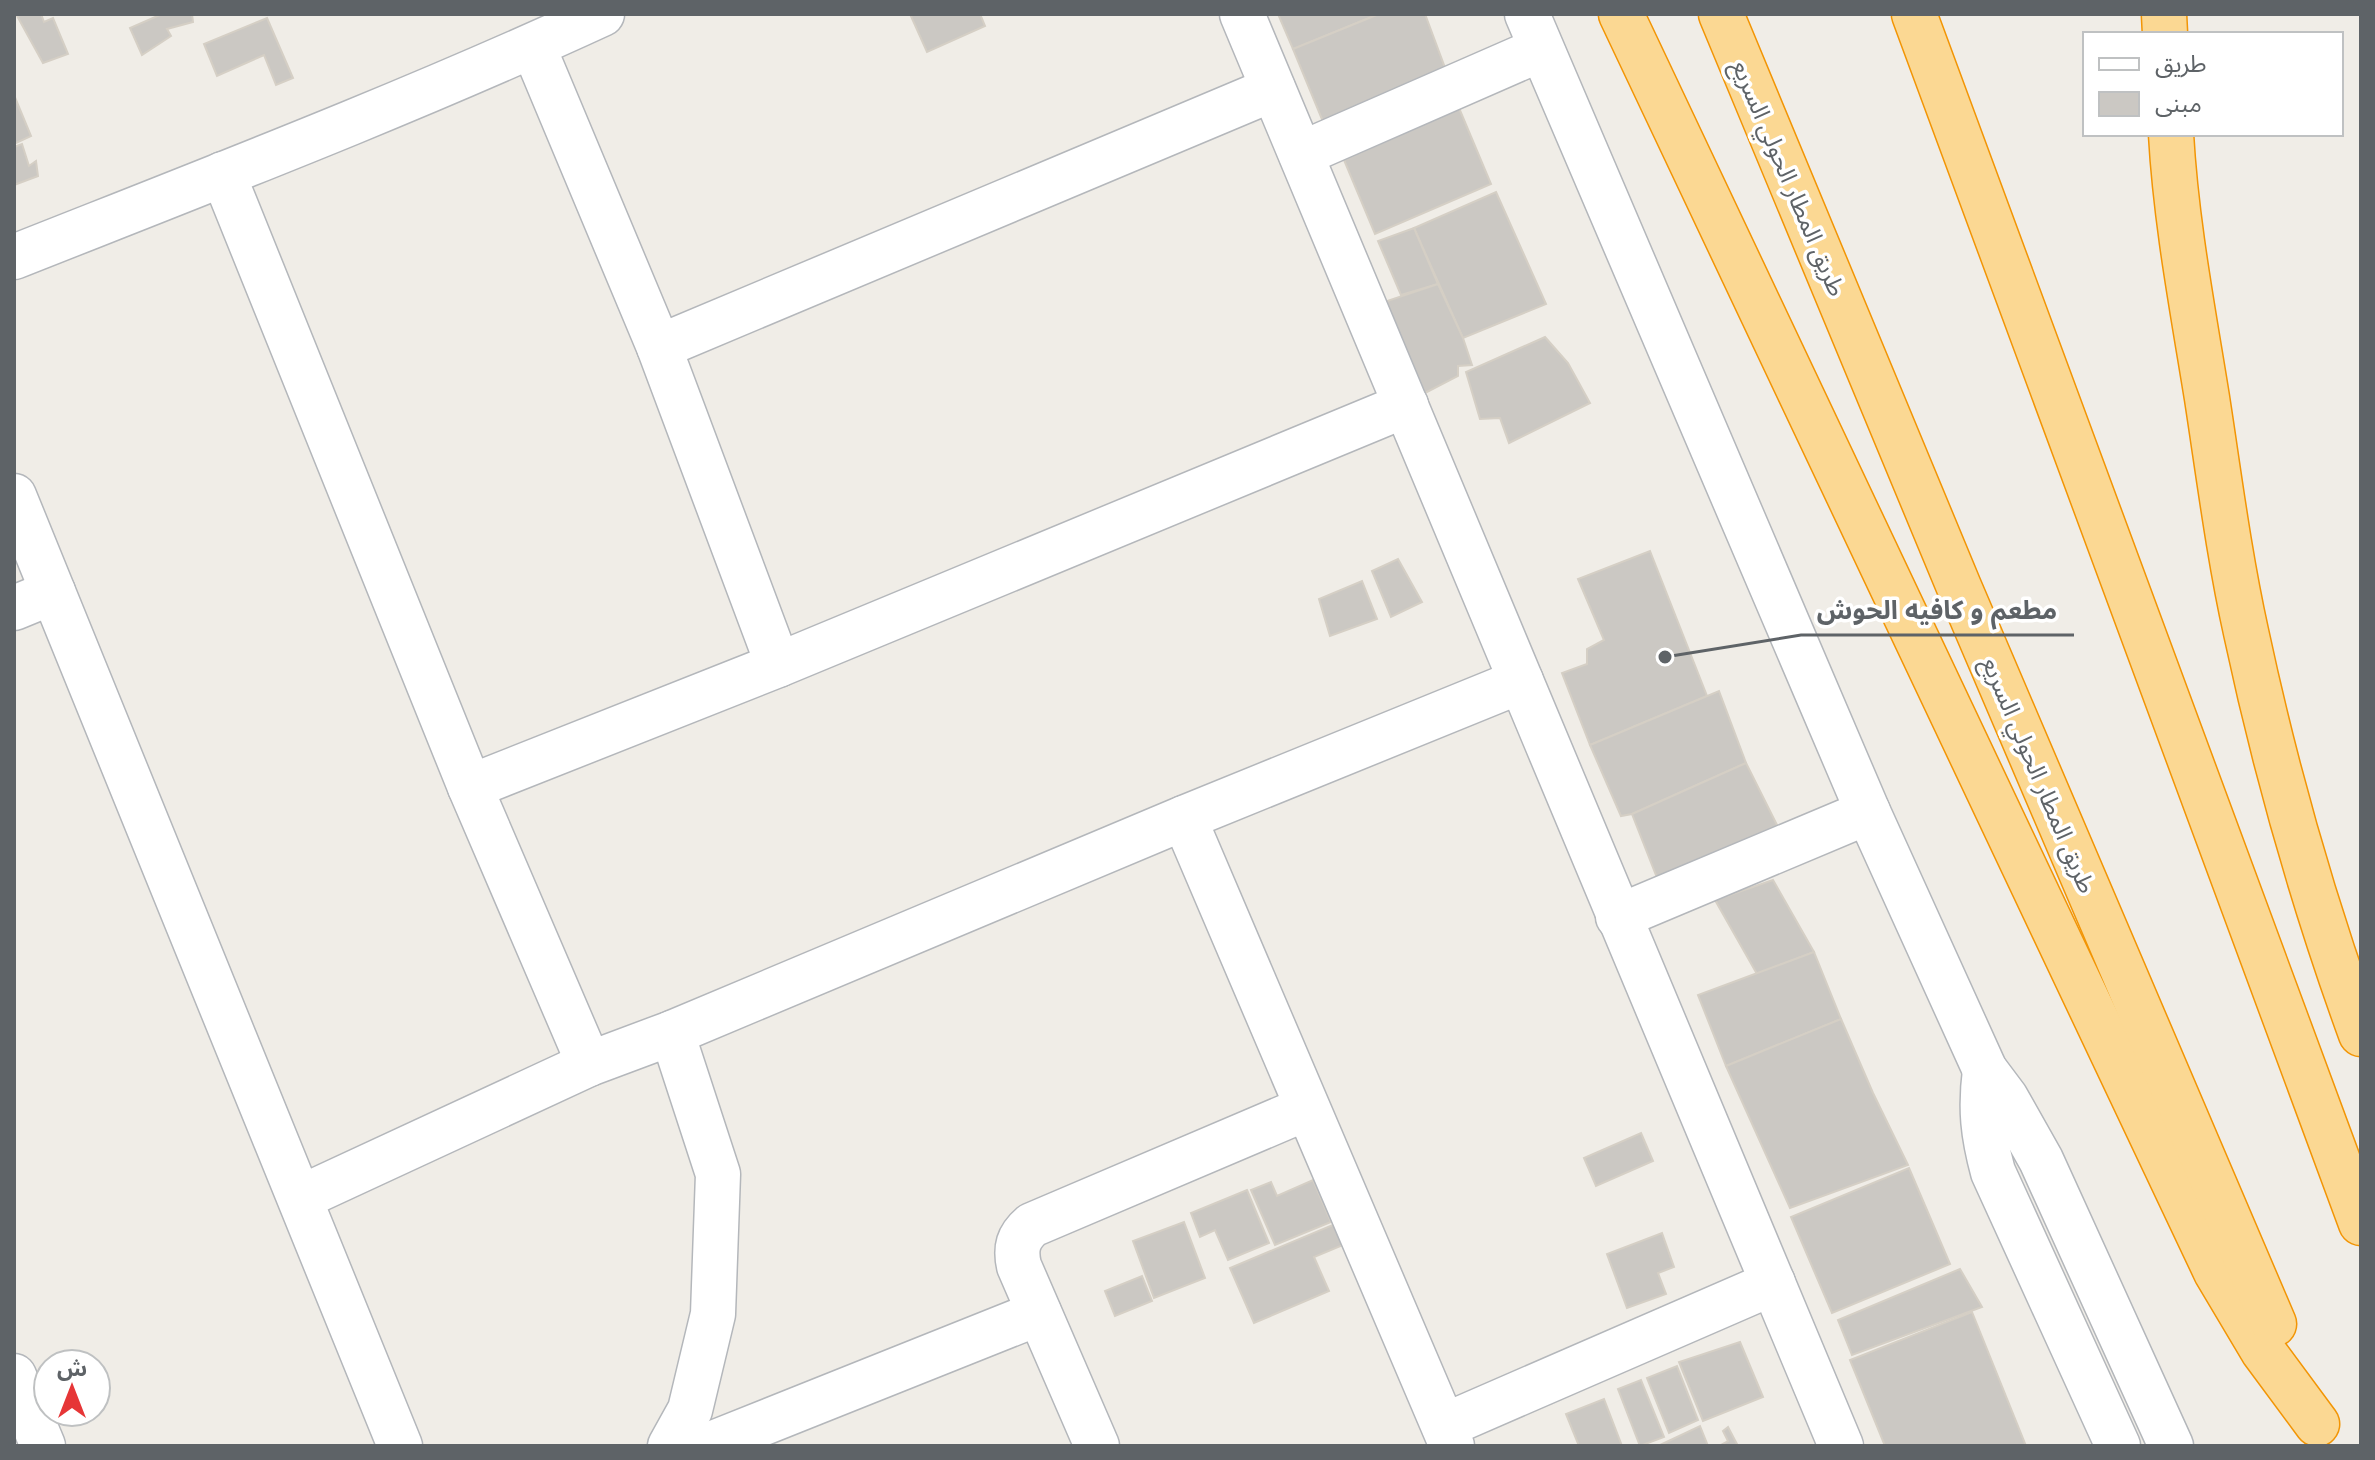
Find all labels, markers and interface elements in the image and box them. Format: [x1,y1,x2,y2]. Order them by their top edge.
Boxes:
legend [2083,32,2343,136]
text: طريق [2155,50,2207,79]
street label: طريق المطار الحولي السريع [1722,56,1851,302]
text: مبنى [2155,90,2202,117]
callout: مطعم و كافيه الحوش [1801,585,2074,635]
text: مطعم و كافيه الحوش [1817,595,2057,630]
street label: طريق المطار الحولي السريع [1972,653,2101,899]
north arrow [32,1348,112,1428]
text: ش [57,1356,87,1381]

